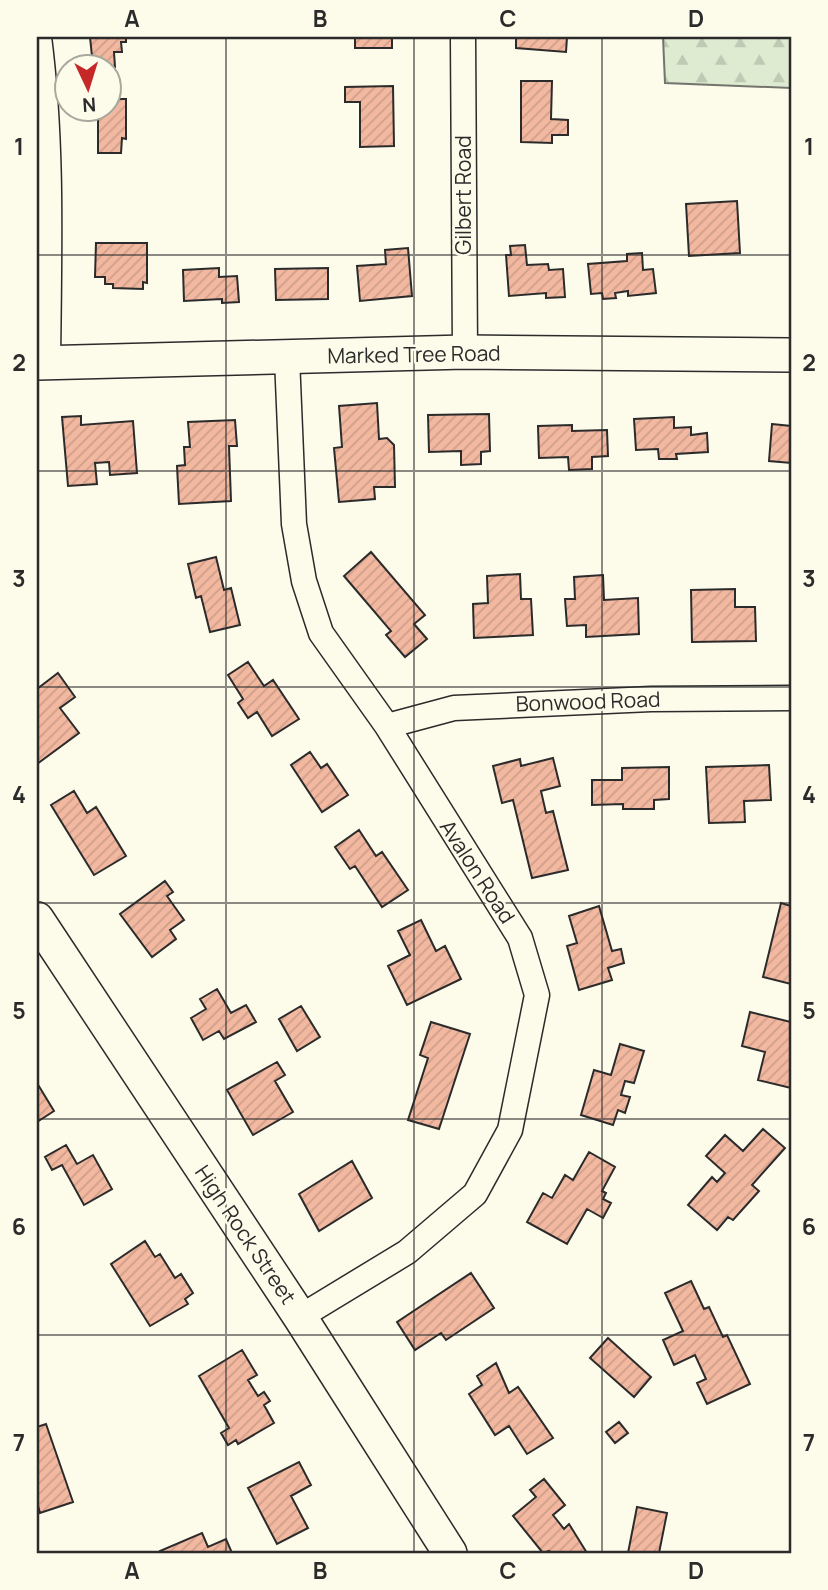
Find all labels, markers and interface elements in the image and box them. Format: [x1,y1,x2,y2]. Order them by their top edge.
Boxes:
text: A [124,2,140,34]
text: B [313,2,327,34]
text: C [500,2,517,34]
text: D [688,2,704,34]
north arrow [52,52,122,122]
text: N [81,92,97,118]
text: 1 [14,130,24,162]
text: 1 [804,130,814,162]
street label: Gilbert Road [449,135,477,255]
street label: Marked Tree Road [327,338,501,370]
text: 2 [12,346,26,378]
text: 2 [802,346,816,378]
text: 3 [12,562,26,594]
text: 3 [802,562,816,594]
street label: Bonwood Road [515,684,661,718]
text: 4 [12,778,26,810]
text: 4 [802,778,816,810]
street label: Avalon Road [434,814,522,929]
text: 5 [12,994,26,1026]
text: 5 [802,994,816,1026]
street label: High Rock Street [189,1159,303,1309]
text: 6 [12,1210,26,1242]
text: 6 [802,1210,816,1242]
text: 7 [13,1426,25,1458]
text: 7 [803,1426,815,1458]
text: A [124,1554,140,1586]
text: B [313,1554,327,1586]
text: C [500,1554,517,1586]
text: D [688,1554,704,1586]

